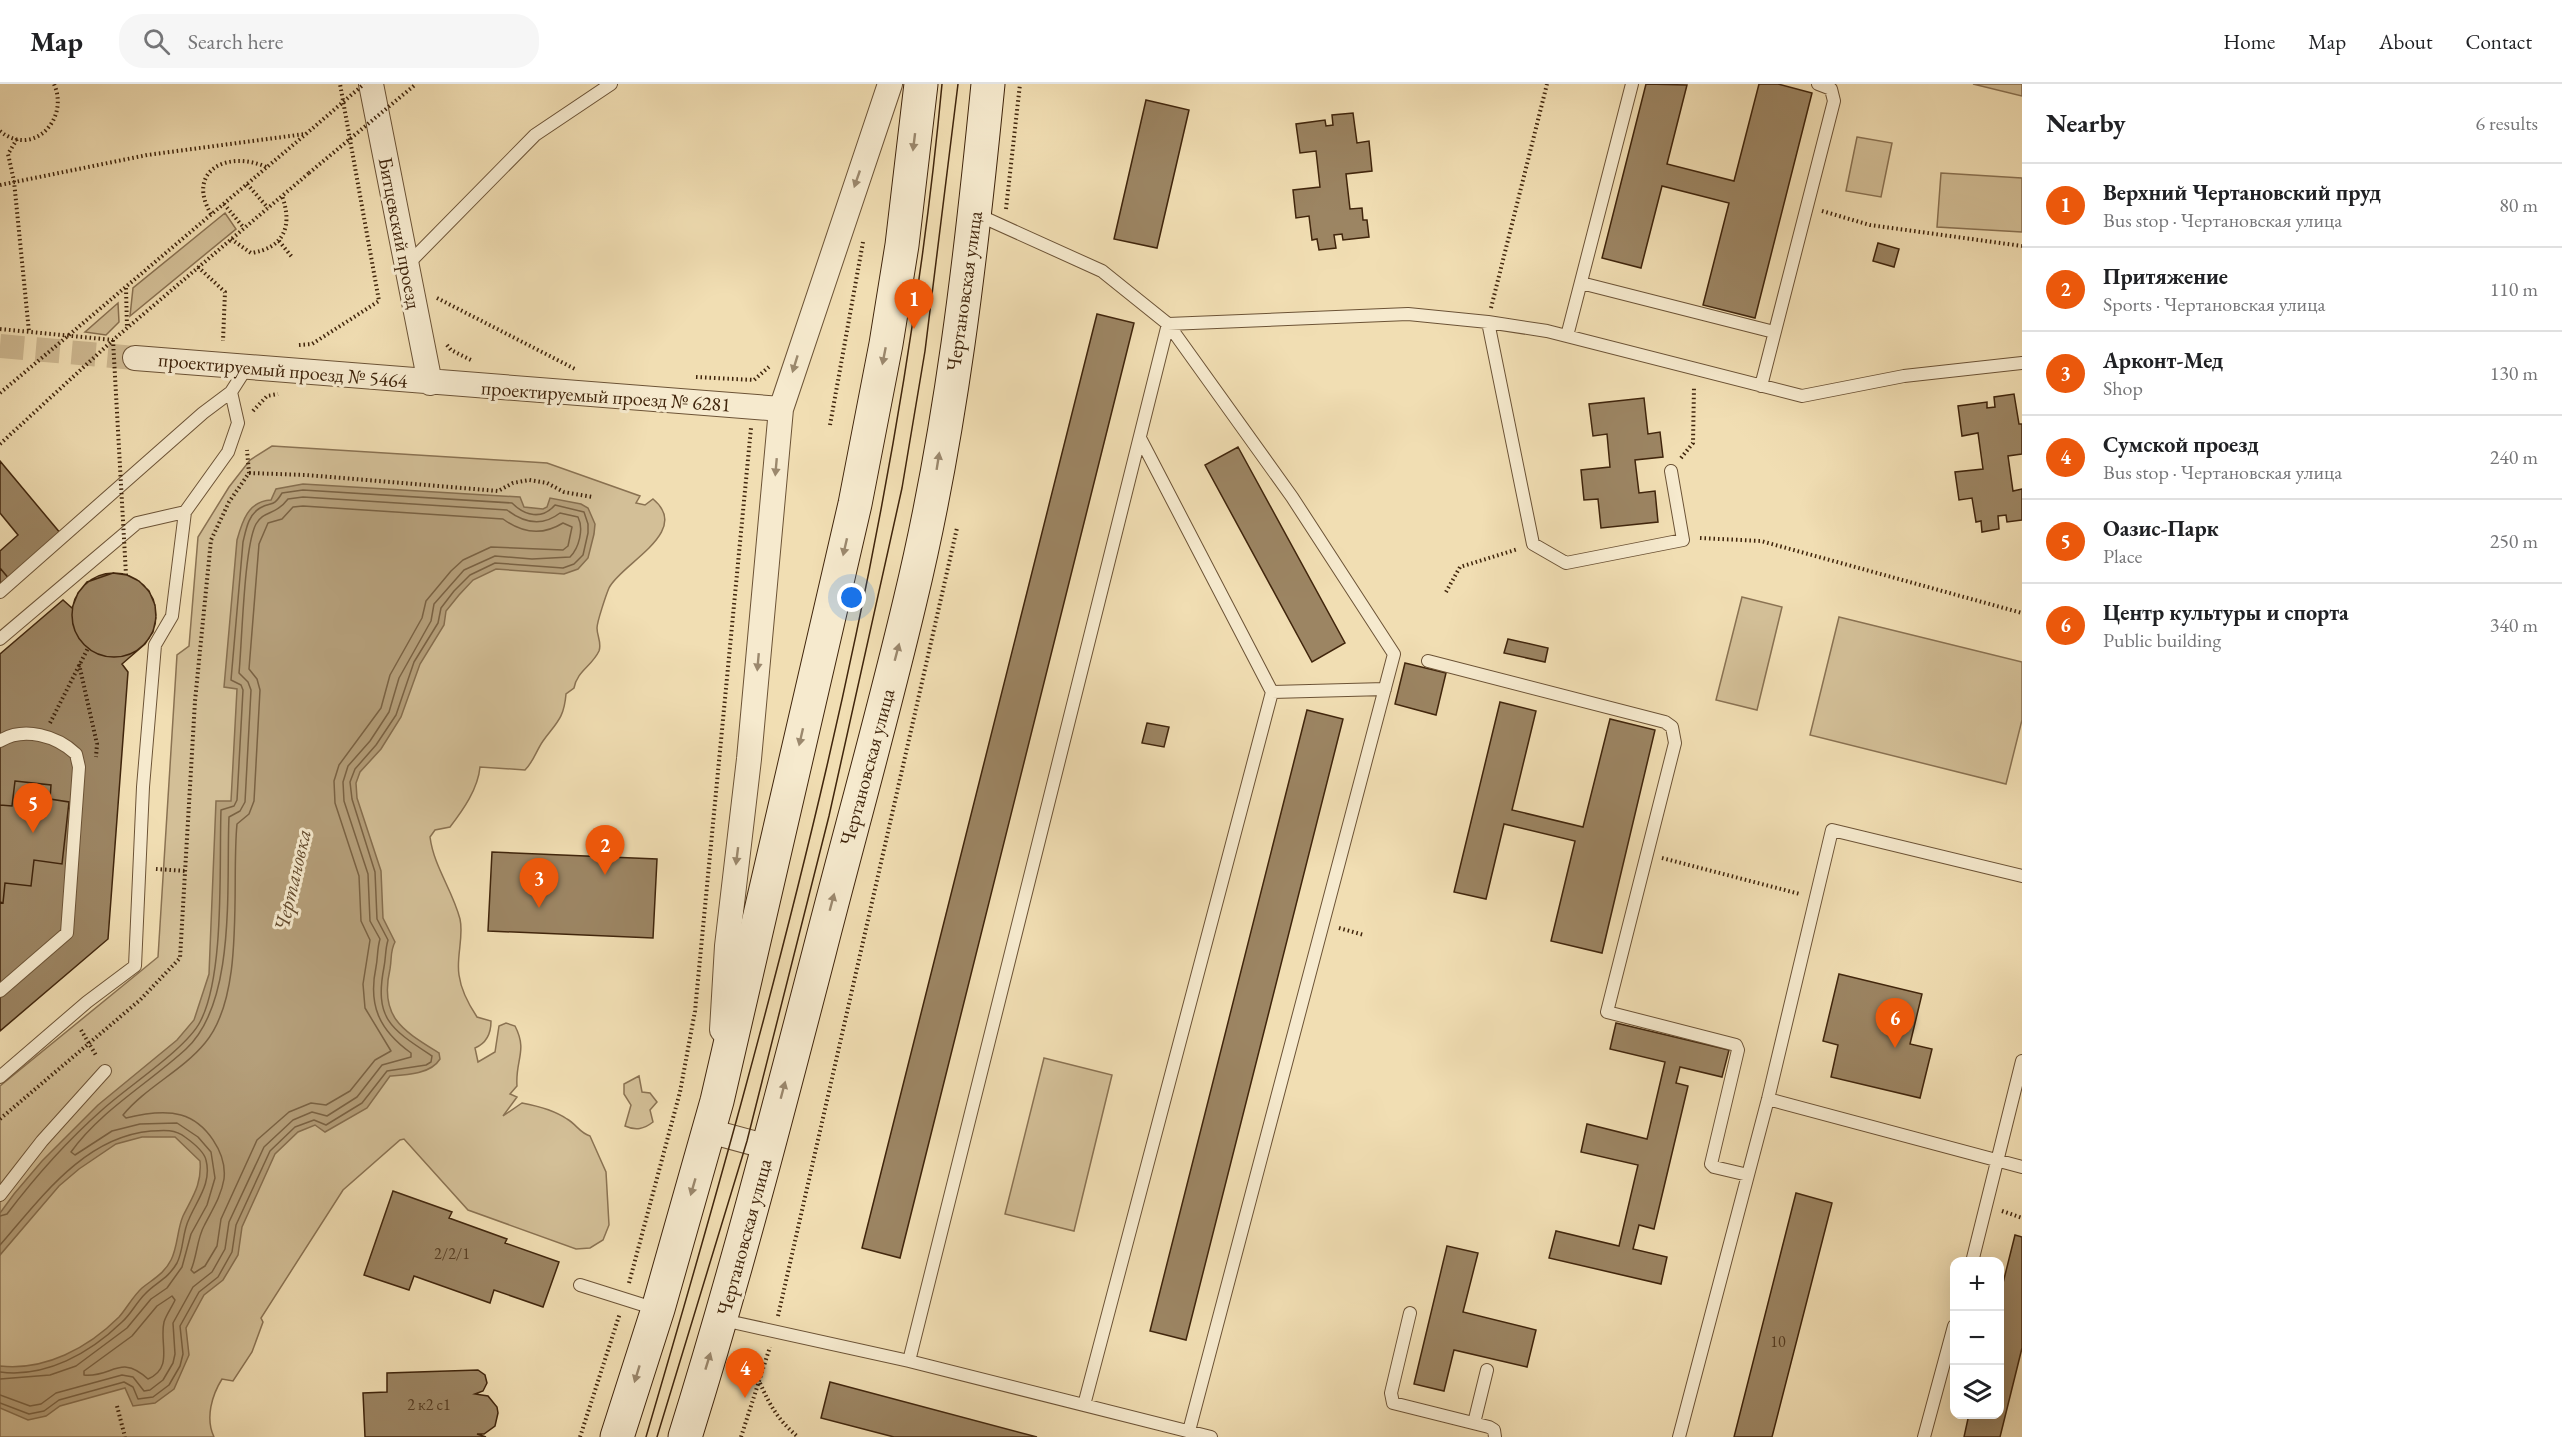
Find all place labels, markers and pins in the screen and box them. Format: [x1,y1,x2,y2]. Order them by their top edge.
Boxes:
pin: 1 [894,280,934,329]
pin: 5 [14,784,52,833]
pin: 2 [586,826,624,875]
pin: 3 [520,858,558,908]
pin: 6 [1876,998,1914,1048]
pin: 4 [726,1348,764,1398]

